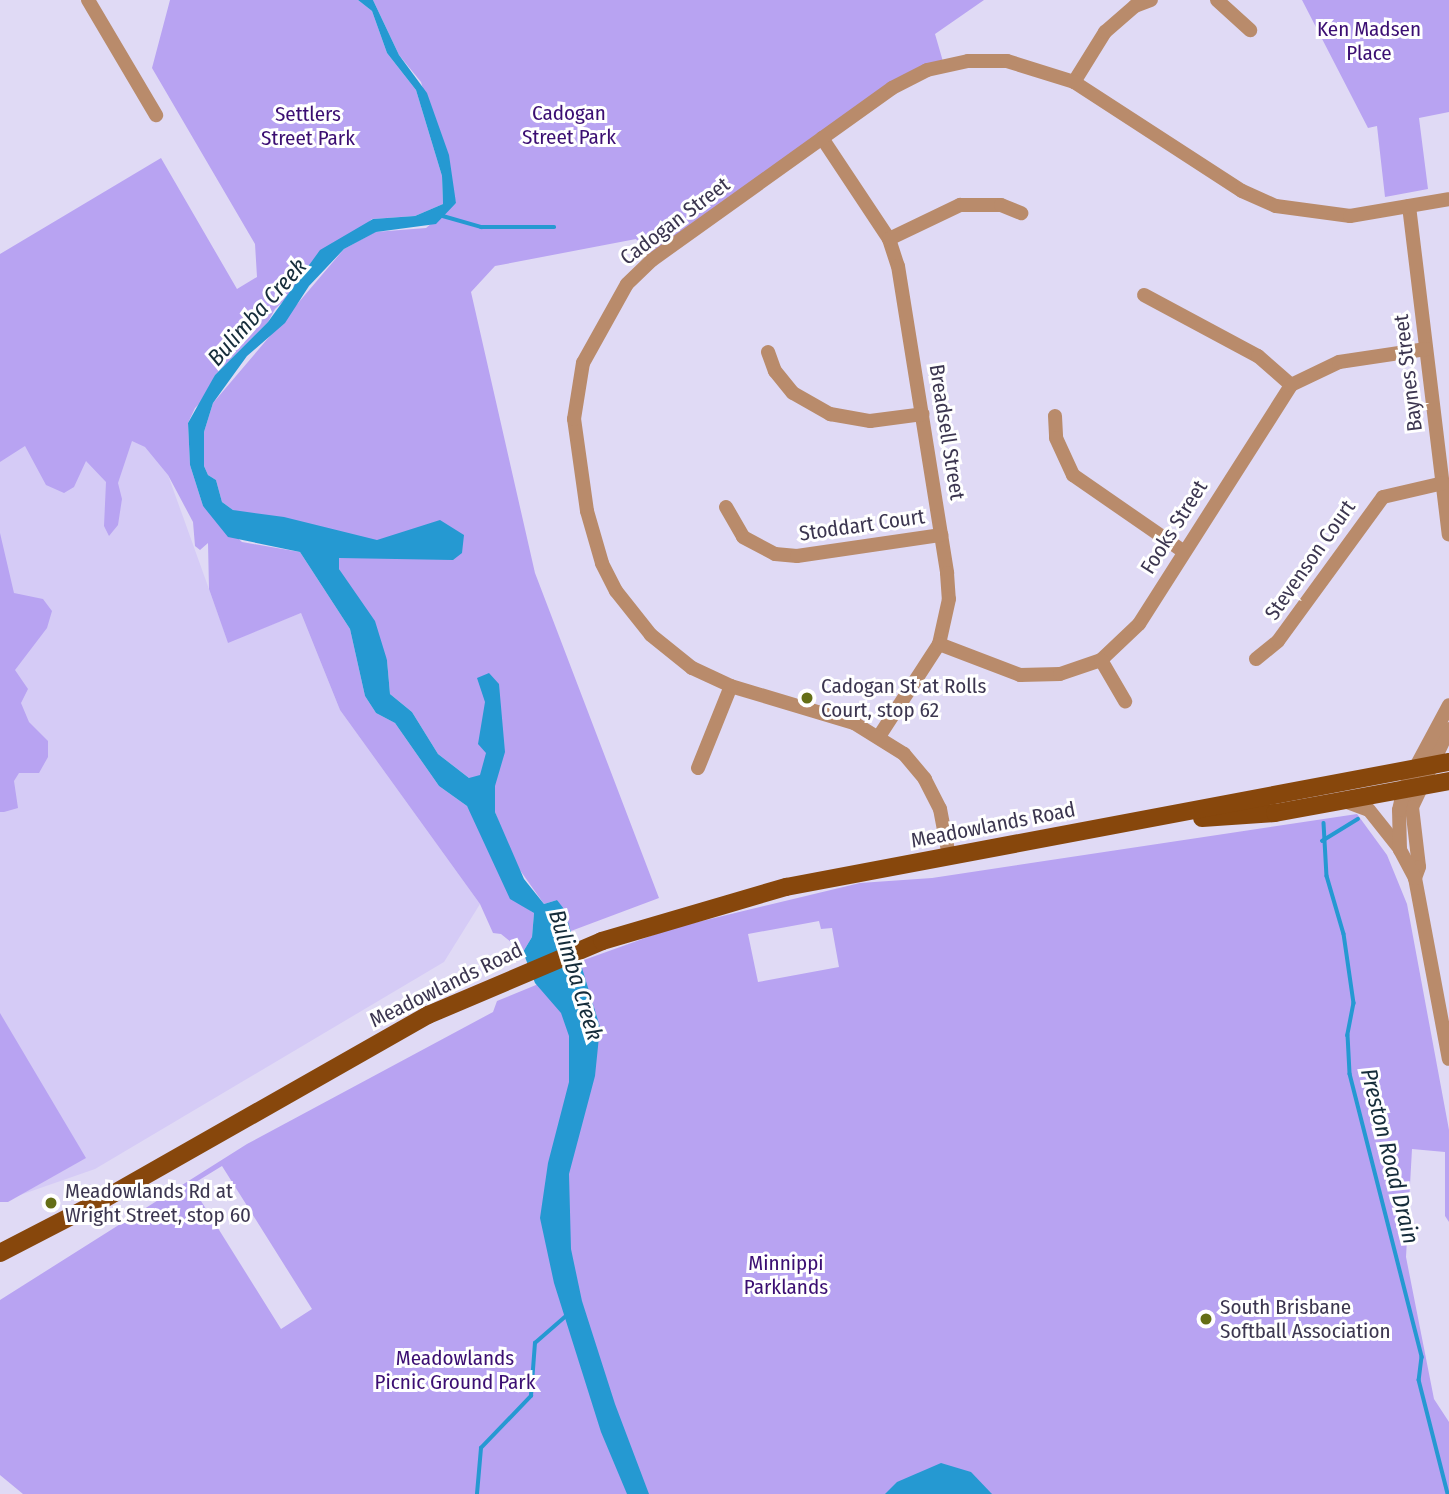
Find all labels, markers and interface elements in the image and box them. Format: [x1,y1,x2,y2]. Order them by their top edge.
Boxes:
park label: Ken Madsen Place [1317,16,1421,66]
park label: Cadogan Street Park [522,100,616,150]
park label: Settlers Street Park [261,101,355,151]
street label: Cadogan Street [615,172,735,270]
water label: Bulimba Creek [202,253,312,371]
street label: Baynes Street [1388,313,1428,433]
street label: Breadsell Street [924,362,970,502]
street label: Fooks Street [1135,475,1213,579]
street label: Stevenson Court [1259,495,1361,625]
street label: Stoddart Court [798,504,926,546]
place label: Cadogan St at Rolls Court, stop 62 [821,673,986,723]
marker: Cadogan St at Rolls Court, stop 62 [799,690,815,706]
street label: Meadowlands Road [909,797,1077,853]
water label: Bulimba Creek [543,906,609,1044]
street label: Meadowlands Road [365,937,527,1033]
water label: Preston Road Drain [1355,1065,1425,1247]
place label: Meadowlands Rd at Wright Street, stop 60 [65,1178,251,1228]
marker: Meadowlands Rd at Wright Street, stop 60 [43,1195,59,1211]
park label: Minnippi Parklands [744,1250,828,1300]
place label: South Brisbane Softball Association [1220,1294,1390,1344]
marker: South Brisbane Softball Association [1198,1311,1214,1327]
park label: Meadowlands Picnic Ground Park [375,1345,535,1395]

